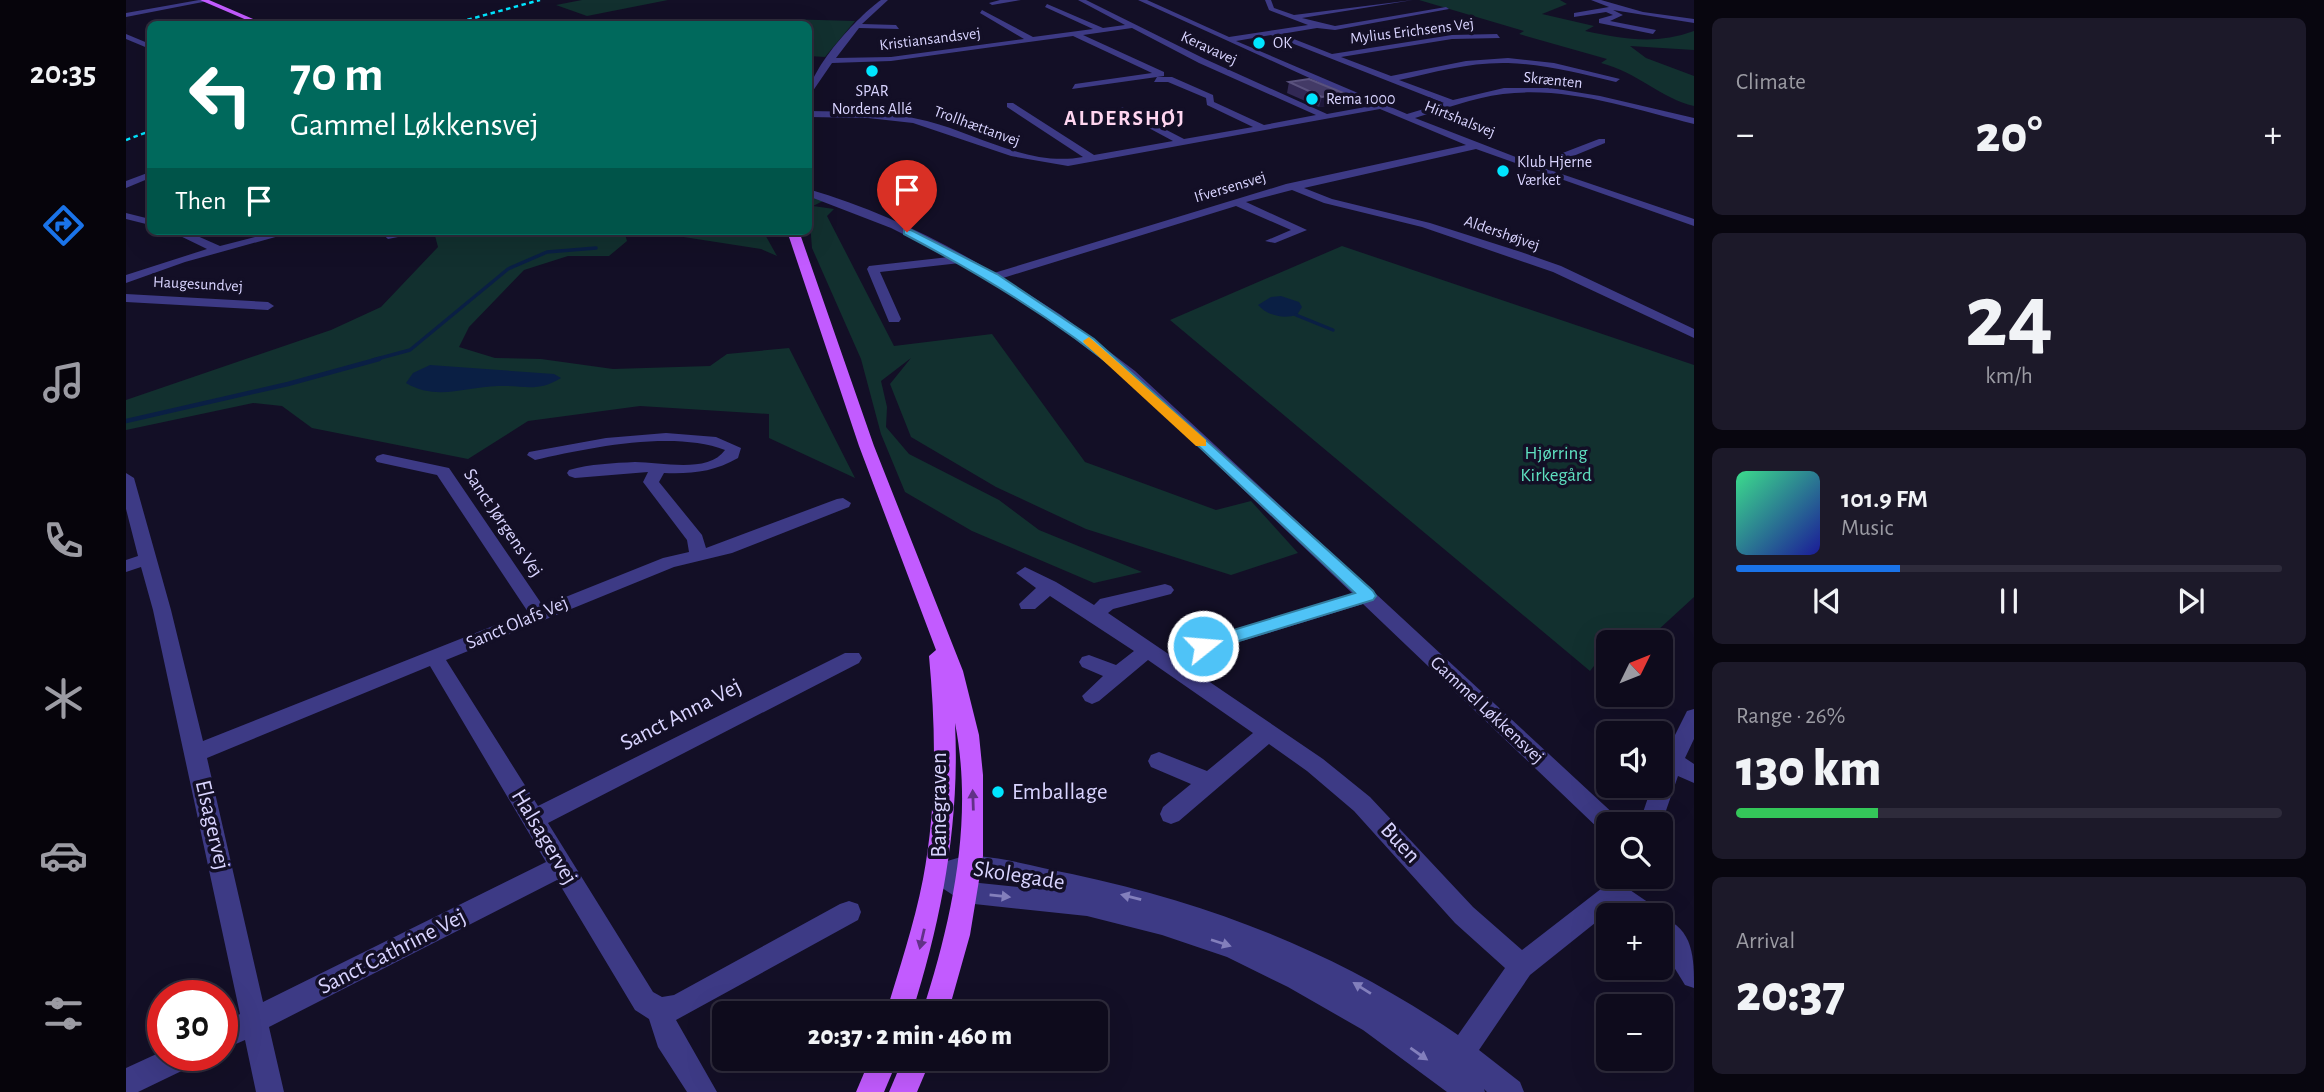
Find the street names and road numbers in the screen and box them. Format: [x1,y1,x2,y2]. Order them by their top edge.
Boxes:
street label: Mylius Erichsens Vej [1349,15,1475,48]
street label: Kristiansandsvej [879,25,982,54]
street label: Keravavej [1178,28,1239,69]
street label: Skrænten [1523,69,1583,91]
street label: Hirtshalsvej [1422,98,1498,141]
street label: Trollhættanvej [931,103,1022,150]
street label: Ifversensvej [1192,169,1268,206]
street label: Aldershøjvej [1462,213,1542,254]
street label: Haugesundvej [153,274,243,295]
street label: Sanct Jørgens Vej [460,465,546,581]
street label: Sanct Olafs Vej [463,593,571,653]
street label: Gammel Løkkensvej [1426,653,1548,767]
street label: Sanct Anna Vej [617,675,745,755]
street label: Banegraven [928,752,951,858]
street label: Elsagervej [191,778,233,872]
street label: Halsagervej [507,785,581,889]
street label: Buen [1376,818,1424,868]
street label: Skolegade [972,857,1066,895]
street label: Sanct Cathrine Vej [315,905,469,999]

